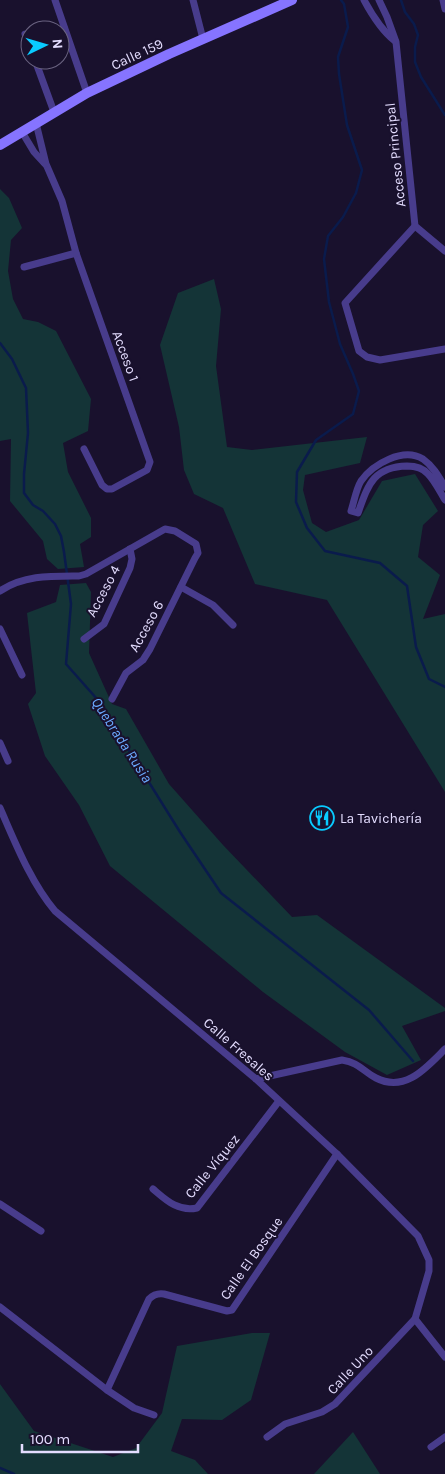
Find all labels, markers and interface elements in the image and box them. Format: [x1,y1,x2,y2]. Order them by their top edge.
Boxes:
north arrow [20,20,70,70]
street label: Calle 159 [109,35,166,74]
text: N [49,38,66,50]
street label: Acceso Principal [382,102,409,208]
street label: Acceso 1 [109,329,143,384]
street label: Acceso 4 [83,562,124,620]
street label: Acceso 6 [125,598,167,655]
water label: Quebrada Rusia [88,694,156,786]
restaurant icon: La Tavichería [309,805,335,831]
place label: La Tavichería [340,810,422,827]
street label: Calle Fresales [200,1014,277,1085]
street label: Calle Víquez [181,1131,243,1202]
street label: Calle El Bosque [217,1214,286,1303]
street label: Calle Uno [324,1343,377,1398]
scale bar [22,1422,139,1454]
text: 100 m [30,1430,70,1448]

